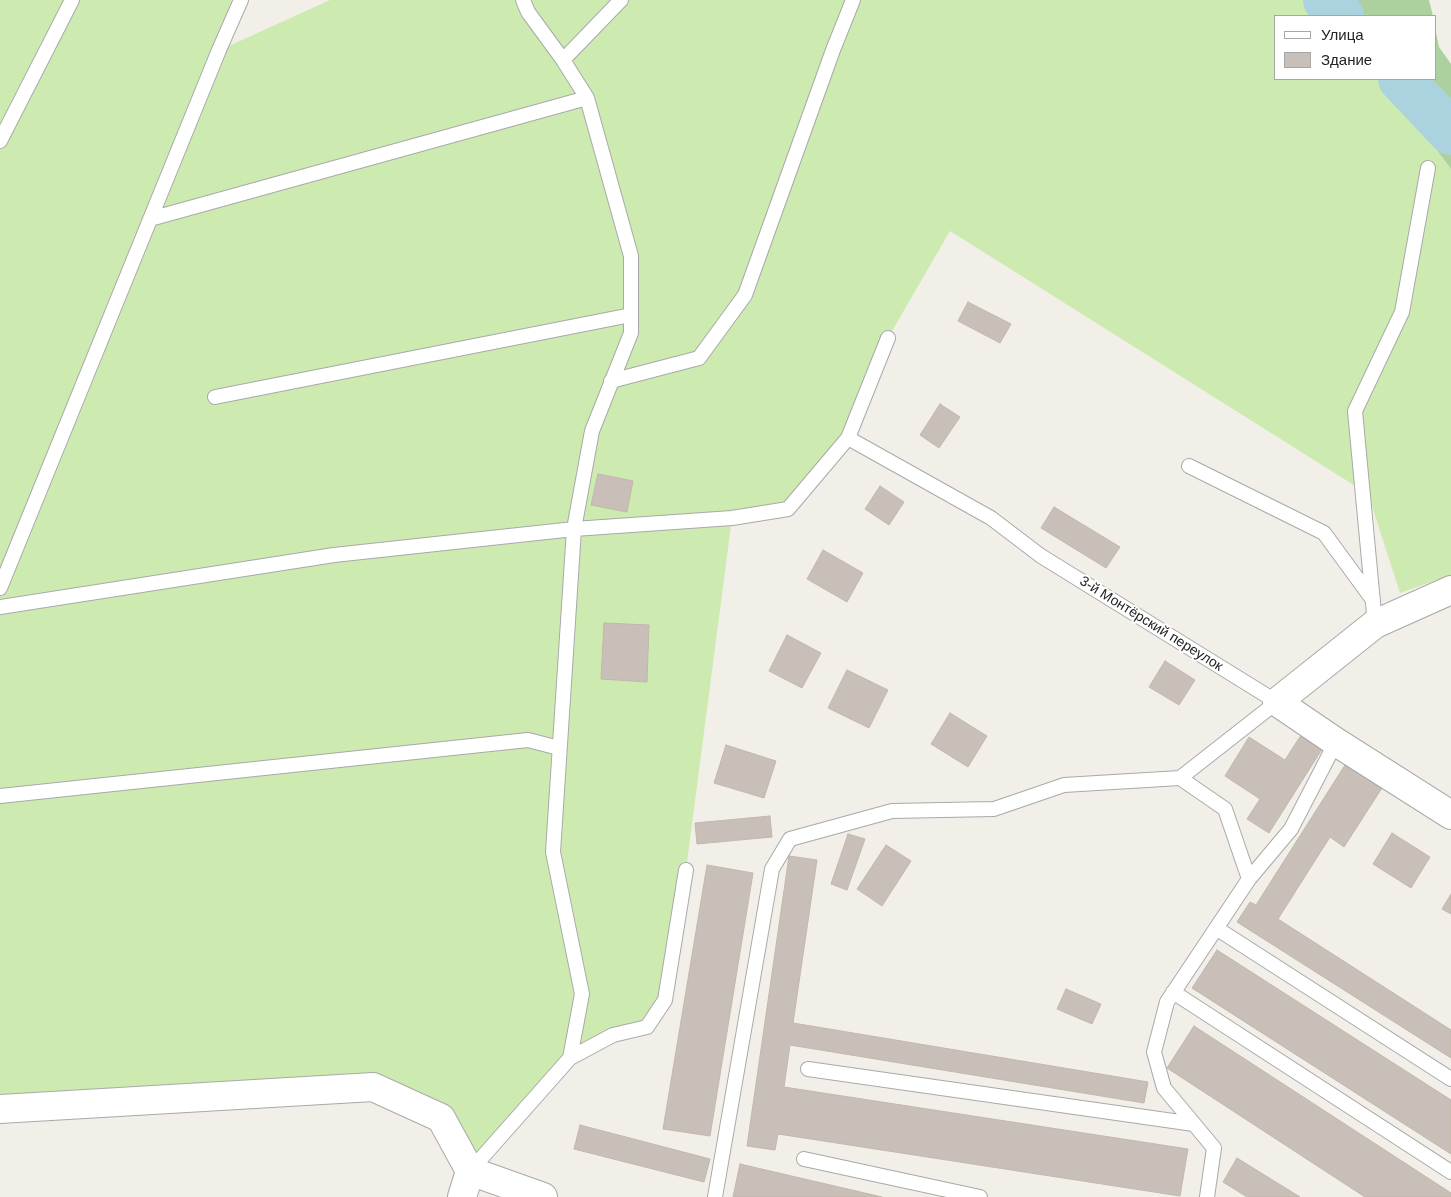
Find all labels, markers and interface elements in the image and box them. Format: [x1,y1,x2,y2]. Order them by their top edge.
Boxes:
legend [1274,15,1436,80]
text: Улица [1321,26,1364,43]
text: Здание [1321,51,1372,68]
street label: 3-й Монтёрский переулок [1076,573,1226,675]

